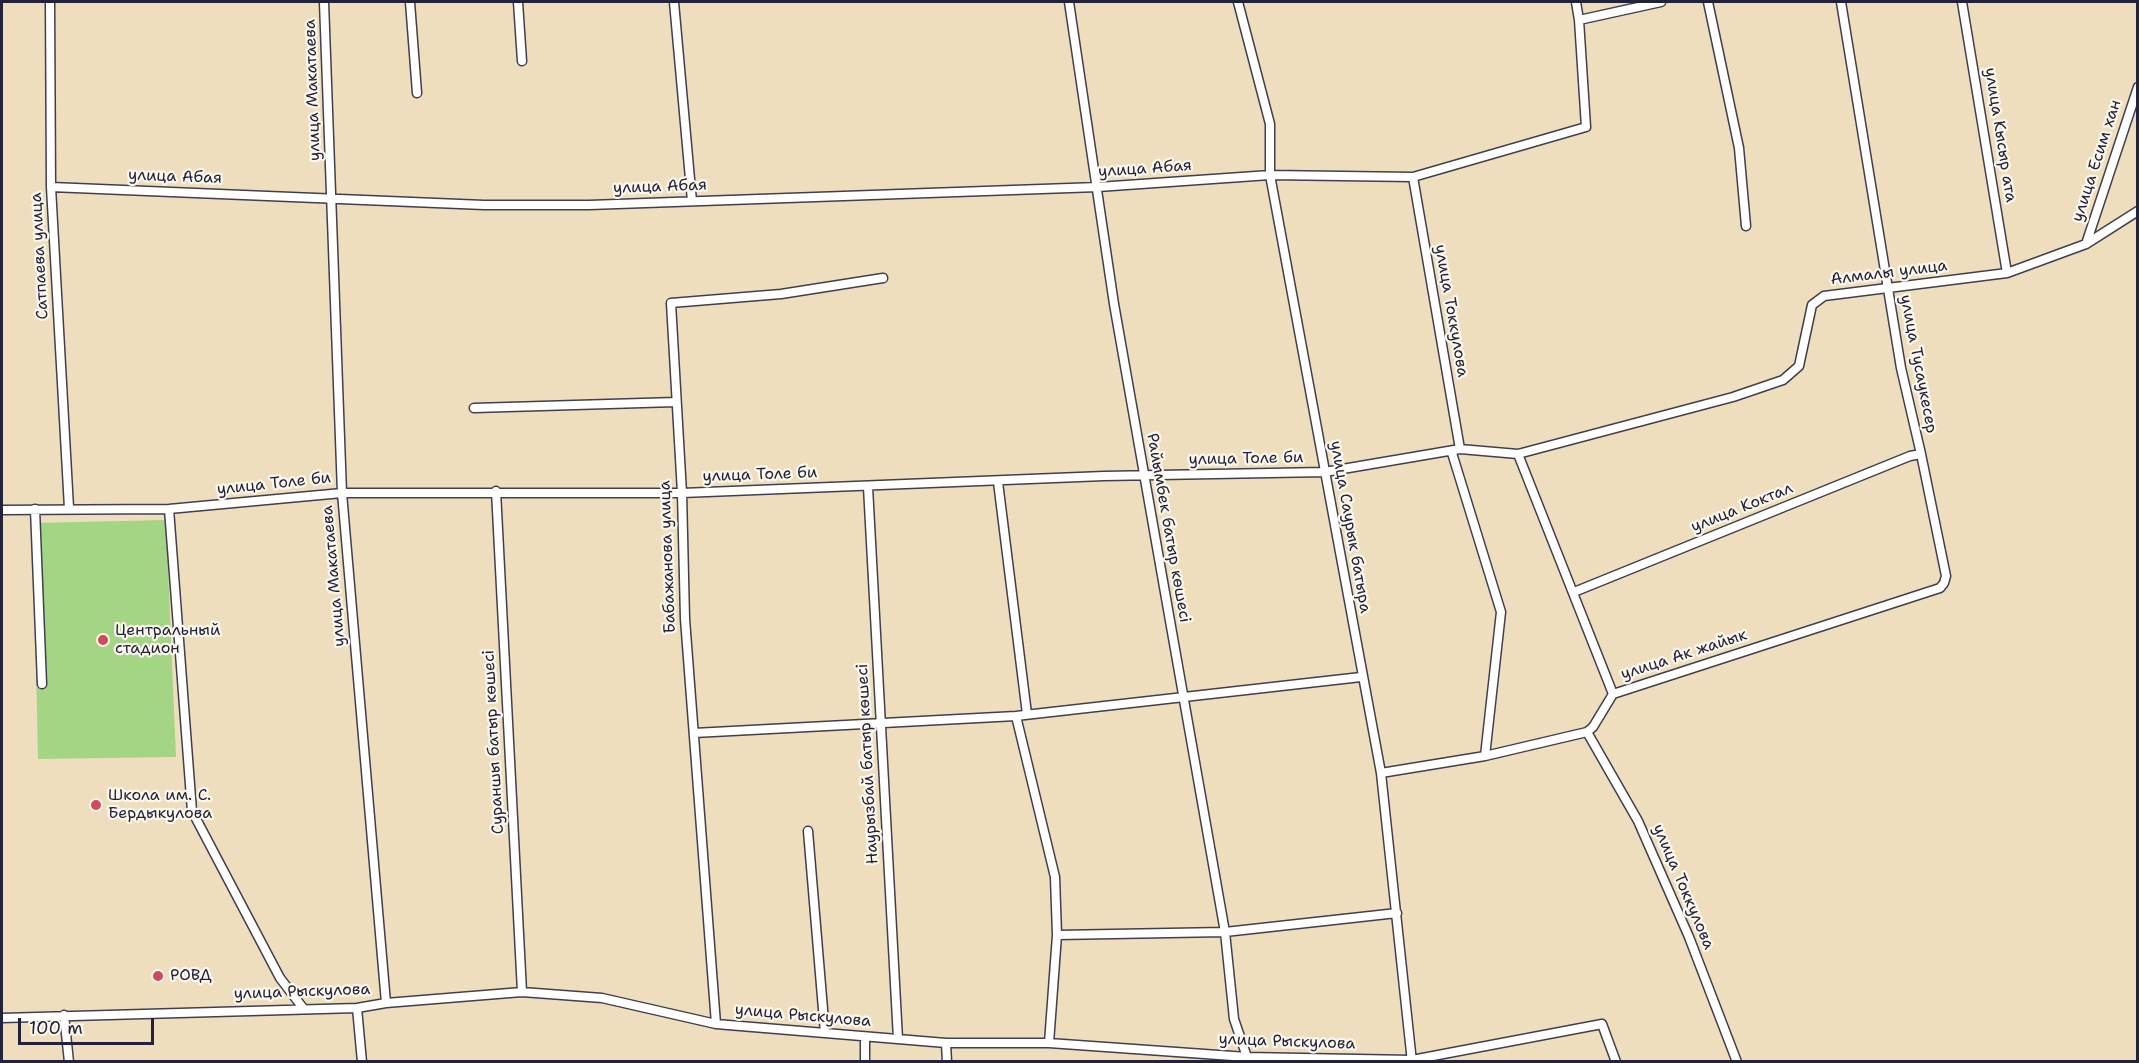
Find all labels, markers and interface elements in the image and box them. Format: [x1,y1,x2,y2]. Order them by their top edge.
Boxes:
street label: улица Макатаева [301,19,325,161]
street label: улица Кысыр ата [1980,66,2020,204]
street label: улица Есим хан [2068,98,2126,224]
street label: улица Абая [1098,156,1192,182]
street label: улица Абая [128,166,222,188]
street label: улица Абая [613,176,707,198]
street label: Сатпаева улица [27,192,53,320]
street label: улица Токкулова [1430,243,1472,379]
street label: Алмалы улица [1830,256,1948,290]
street label: улица Тусаукесер [1895,293,1941,435]
street label: Райымбек батыр көшесі [1142,432,1194,624]
street label: улица Саурык батыра [1325,439,1375,615]
street label: улица Толе би [1188,448,1304,470]
street label: улица Толе би [702,463,818,487]
street label: улица Толе би [216,468,332,500]
street label: улица Коктал [1688,479,1796,537]
street label: Бабажанова улица [656,480,680,634]
street label: улица Макатаева [318,505,350,647]
place label: Центральный стадион [115,621,220,659]
street label: улица Ак жайык [1618,626,1750,684]
marker: Центральный стадион [96,633,110,647]
street label: Сураншы батыр көшесі [480,649,508,835]
street label: Наурызбай батыр көшесі [853,663,883,865]
place label: Школа им. С. Бердыкулова [108,786,212,824]
marker: Школа им. С. Бердыкулова [89,798,103,812]
street label: улица Токкулова [1648,821,1718,953]
place label: РОВД [170,966,212,986]
marker: РОВД [151,969,165,983]
street label: улица Рыскулова [233,980,371,1004]
street label: улица Рыскулова [734,1000,872,1032]
scale bar [21,1006,158,1044]
text: 100 m [29,1016,83,1040]
street label: улица Рыскулова [1218,1030,1356,1054]

